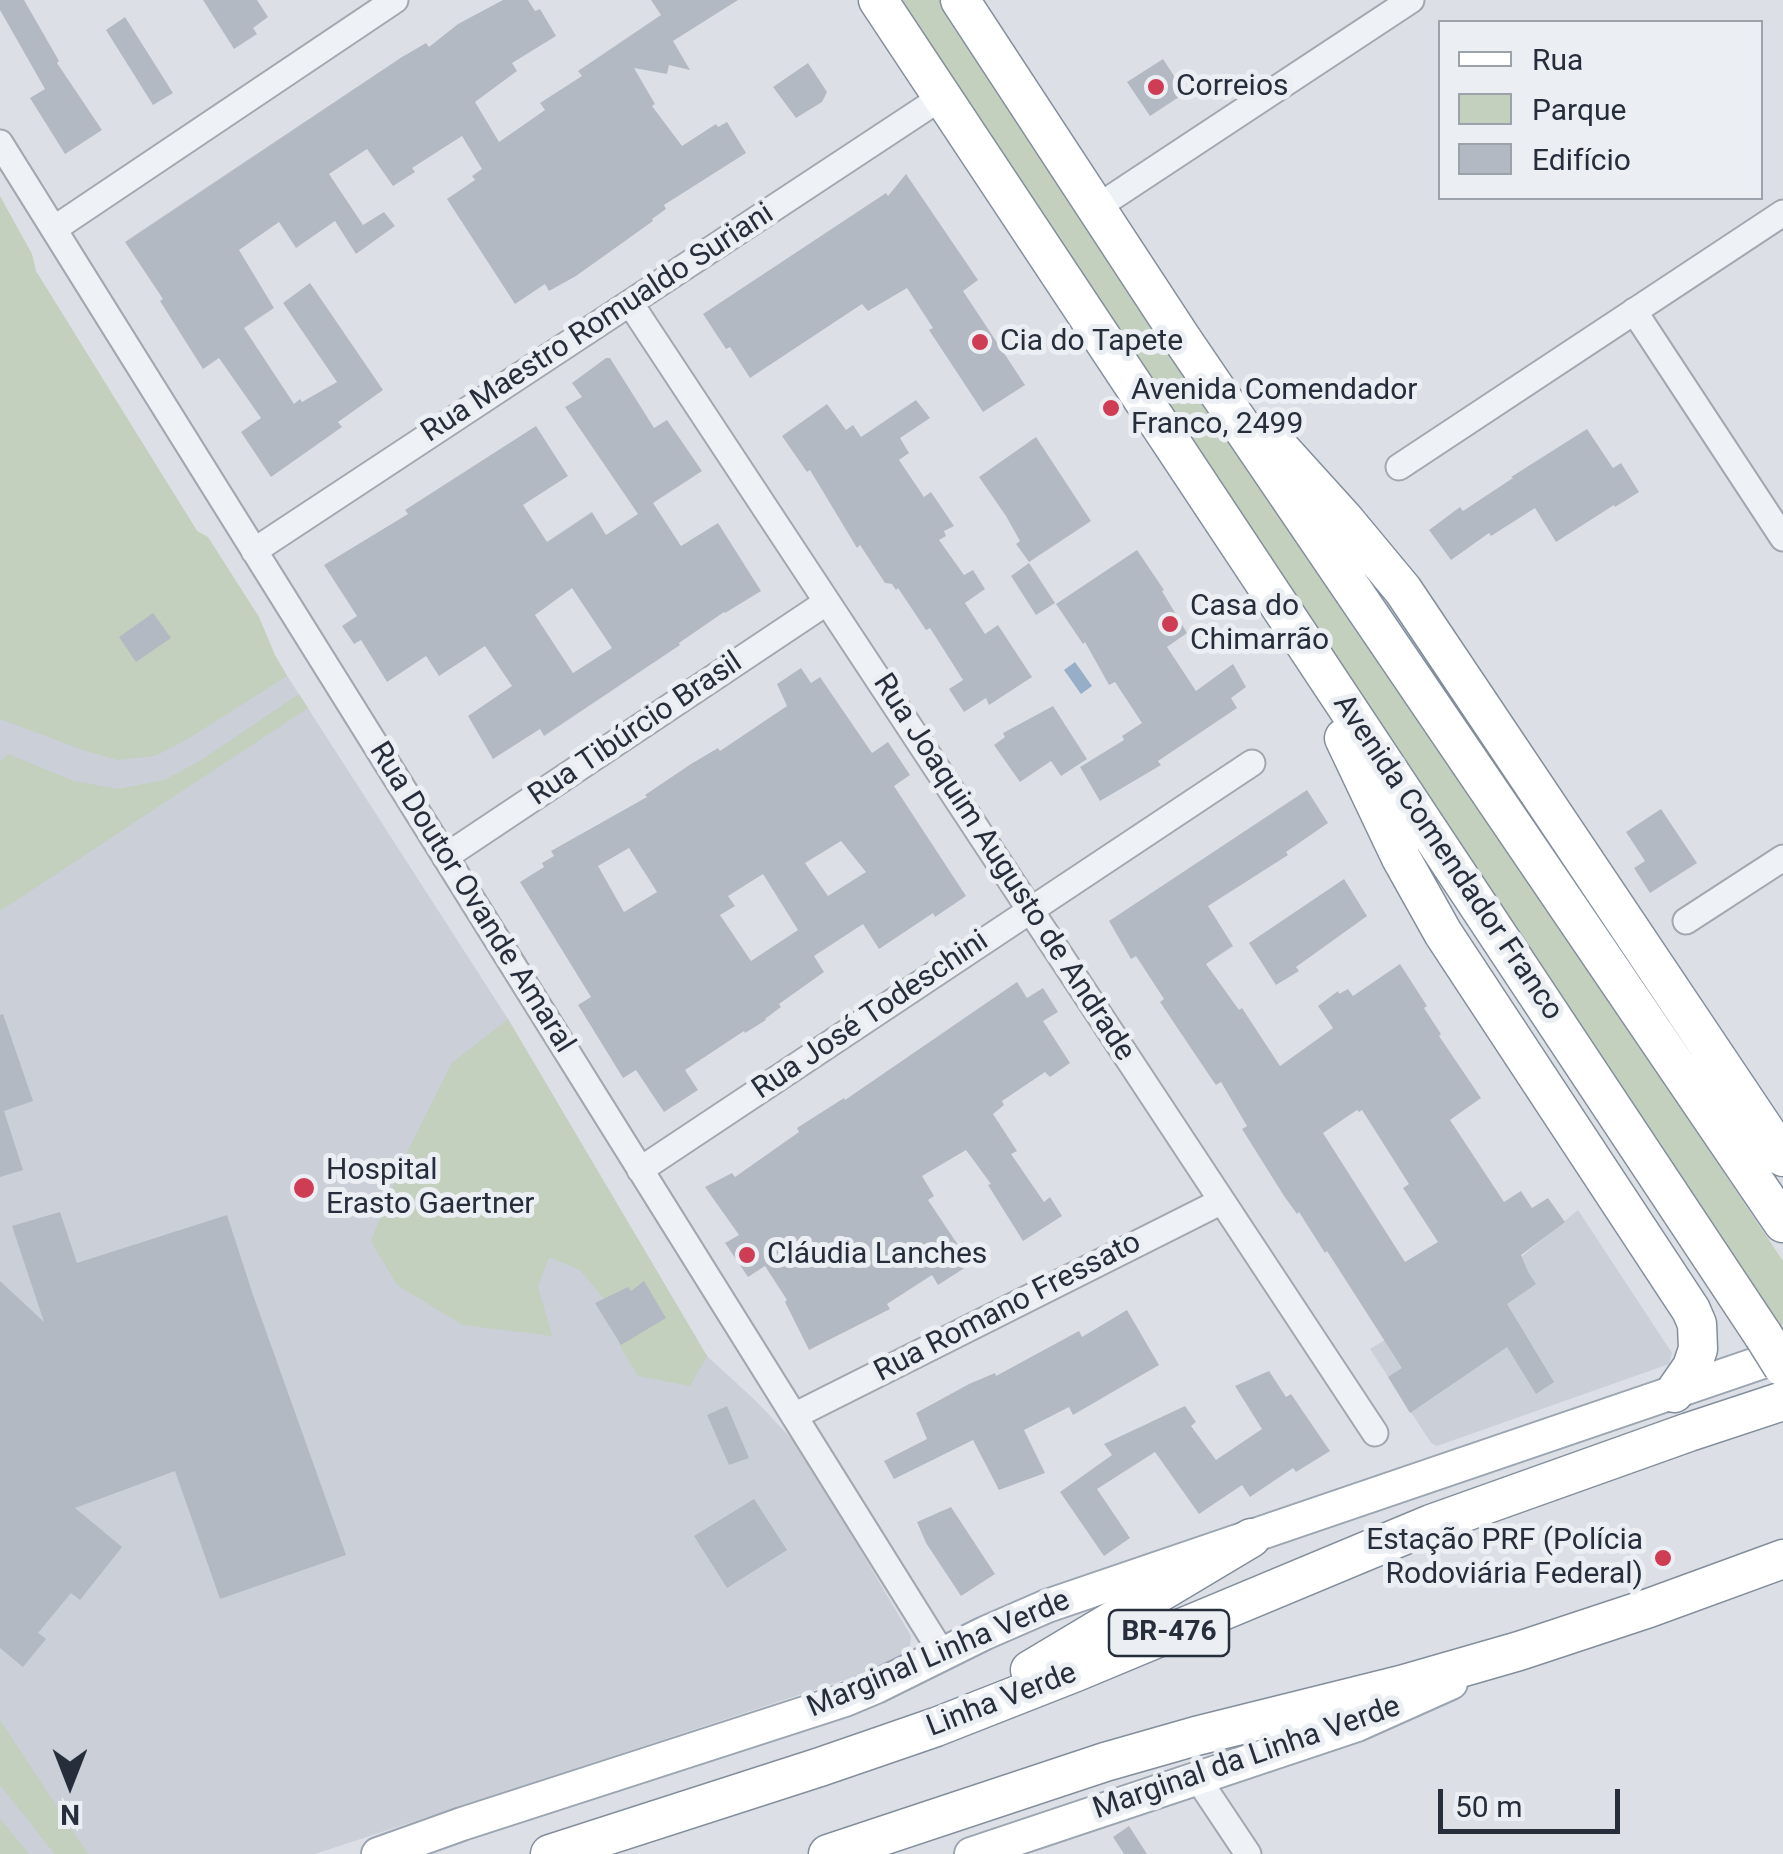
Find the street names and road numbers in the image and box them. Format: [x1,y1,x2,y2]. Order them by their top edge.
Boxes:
street label: Rua Maestro Romualdo Suriani [415,197,781,451]
street label: Rua Tibúrcio Brasil [523,645,749,815]
street label: Rua Joaquim Augusto de Andrade [864,668,1142,1068]
street label: Avenida Comendador Franco [1324,688,1570,1028]
street label: Rua Doutor Ovande Amaral [360,736,582,1060]
street label: Rua José Todeschini [746,924,996,1108]
street label: Rua Romano Fressato [869,1225,1147,1391]
street label: Marginal Linha Verde [802,1583,1076,1727]
road number: BR-476 [1109,1610,1229,1656]
street label: Linha Verde [922,1656,1082,1746]
street label: Marginal da Linha Verde [1089,1690,1405,1828]

